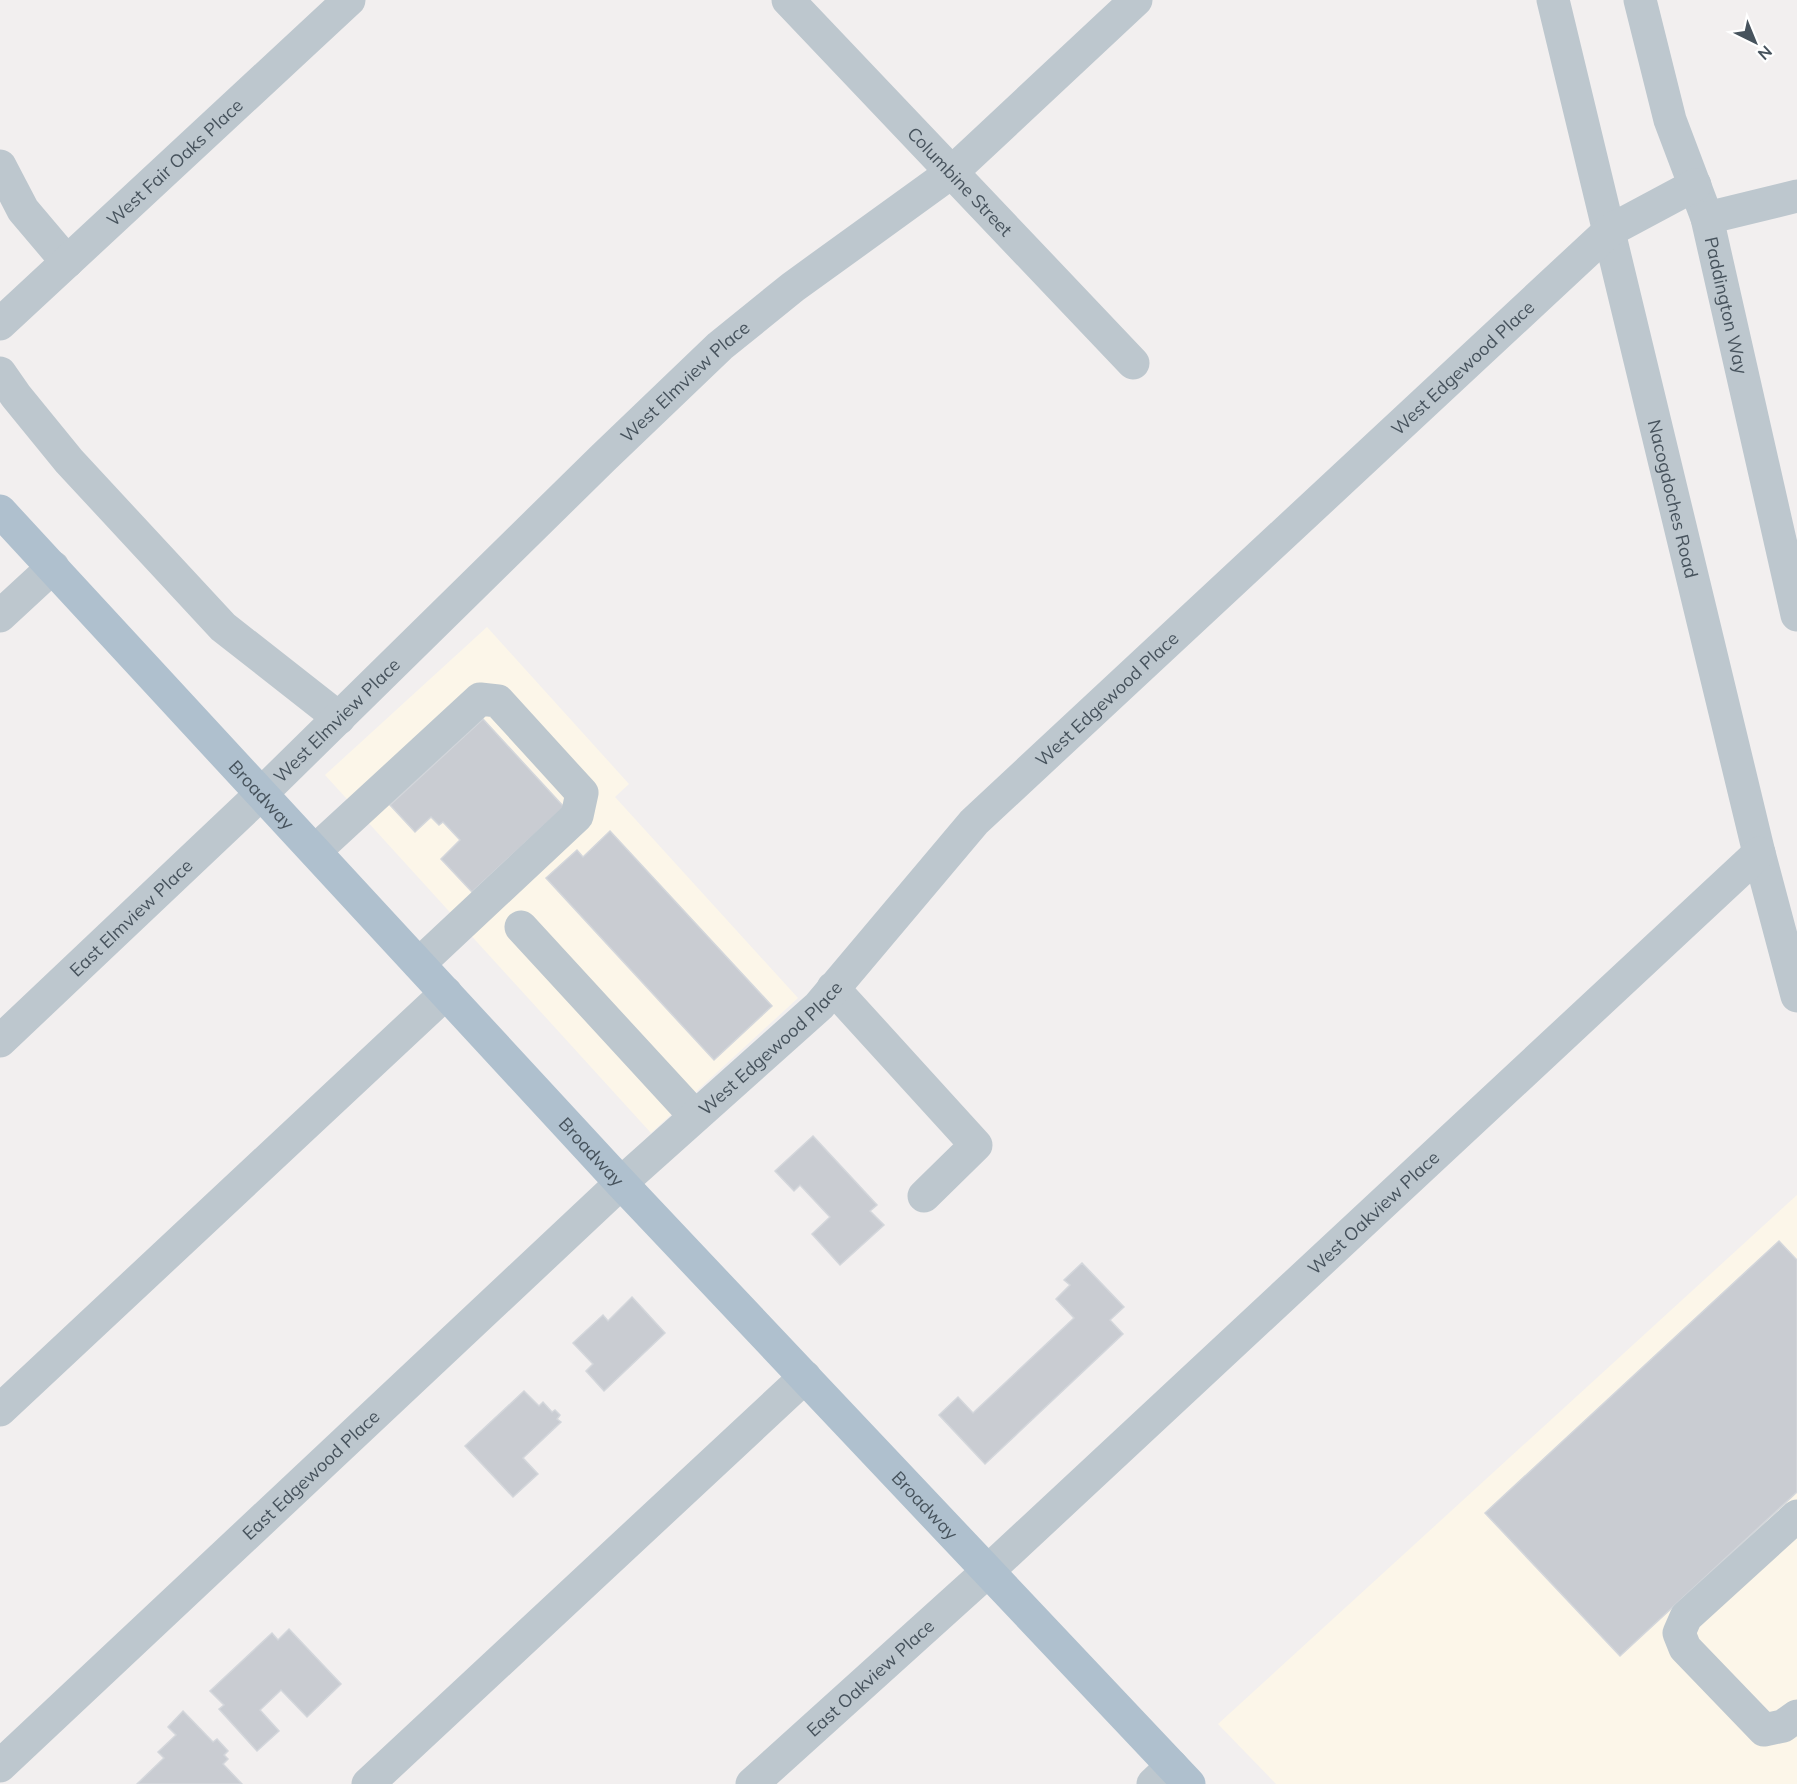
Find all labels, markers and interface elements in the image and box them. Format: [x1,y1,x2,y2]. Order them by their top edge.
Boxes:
north arrow [1725,12,1785,72]
text: N [1754,42,1776,64]
street label: West Fair Oaks Place [102,93,247,231]
street label: Columbine Street [903,122,1018,241]
street label: Paddington Way [1700,234,1754,377]
street label: West Edgewood Place [1386,295,1539,440]
street label: West Elmview Place [615,315,754,447]
street label: Nacogdoches Road [1643,417,1704,580]
street label: West Edgewood Place [1030,626,1183,771]
street label: West Elmview Place [268,653,405,787]
street label: Broadway [224,755,300,834]
street label: East Elmview Place [64,854,197,981]
street label: West Edgewood Place [693,976,847,1120]
street label: Broadway [554,1112,630,1191]
street label: West Oakview Place [1302,1146,1444,1279]
street label: East Edgewood Place [237,1404,384,1544]
street label: Broadway [887,1466,964,1545]
street label: East Oakview Place [801,1614,939,1741]

